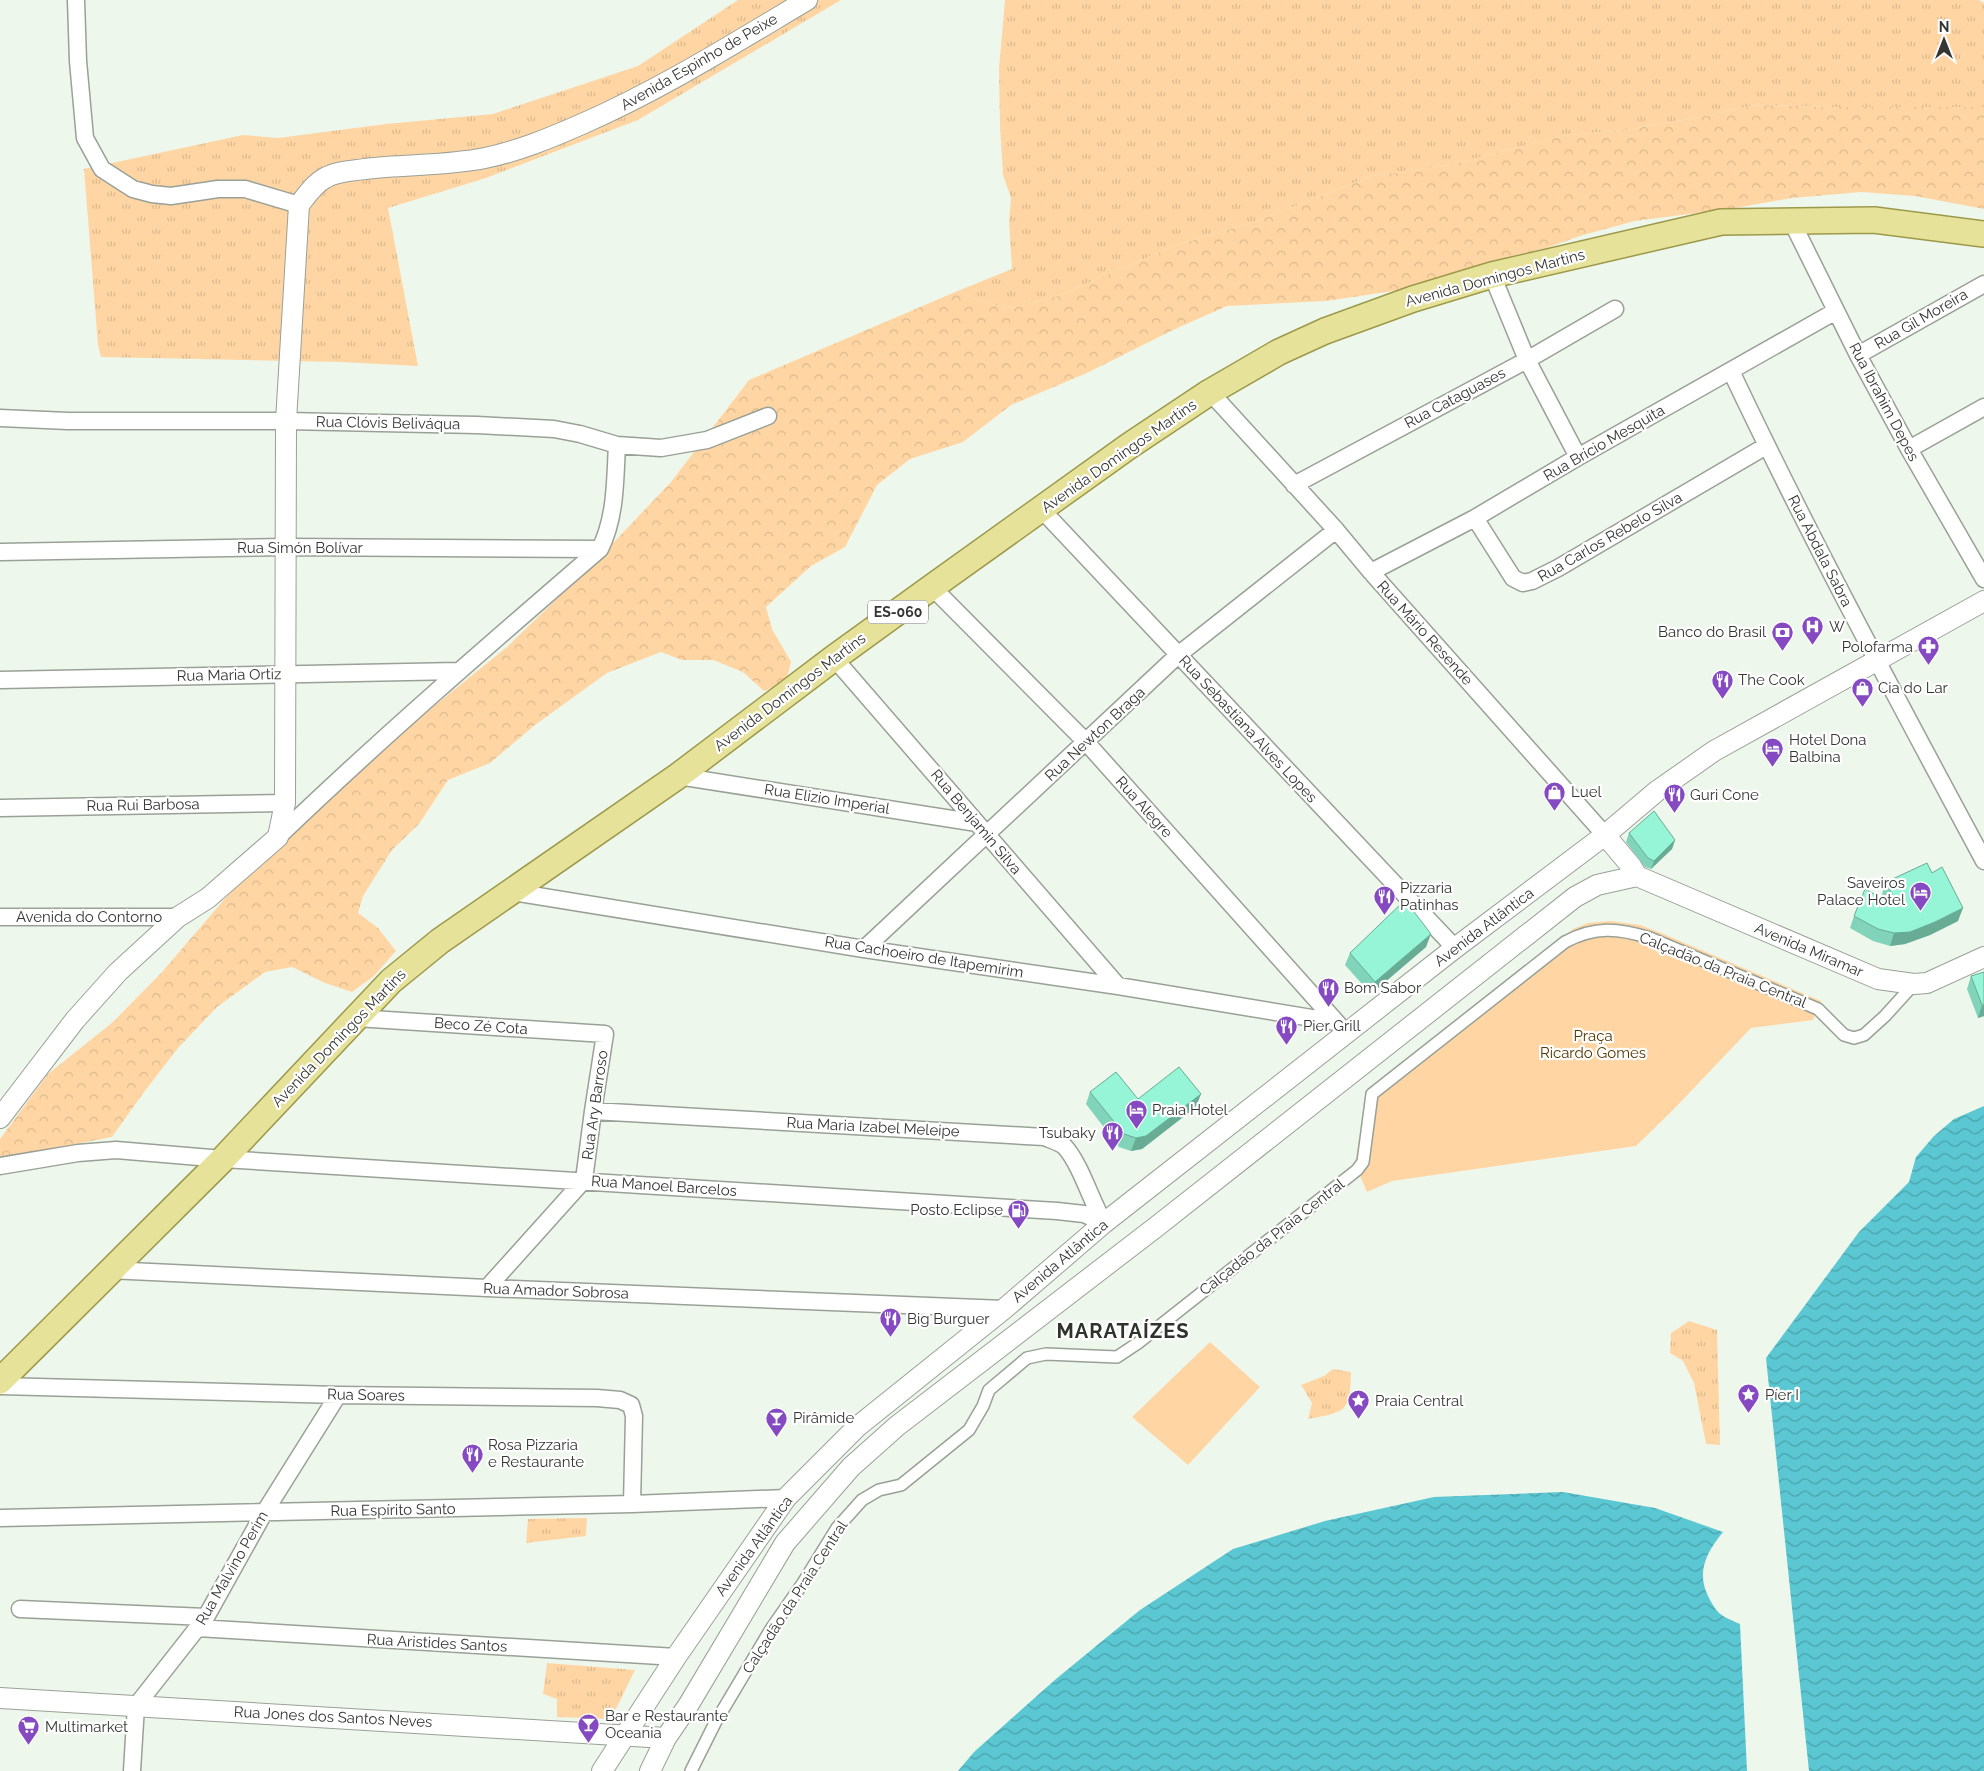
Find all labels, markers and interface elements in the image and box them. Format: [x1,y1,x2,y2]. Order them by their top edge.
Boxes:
street label: Avenida Espinho de Peixe [617,10,781,114]
north arrow [1919,15,1969,65]
text: N [1939,19,1949,35]
street label: Avenida Domingos Martins [1403,245,1587,311]
street label: Rua Gil Moreira [1871,285,1971,353]
street label: Rua Ibrahim Depes [1845,340,1923,464]
street label: Rua Cataguases [1401,364,1509,432]
street label: Avenida Domingos Martins [1038,396,1200,516]
street label: Rua Brício Mesquita [1540,401,1668,485]
street label: Rua Clóvis Beliváqua [316,413,460,433]
street label: Rua Carlos Rebelo Silva [1535,488,1685,586]
street label: Rua Abdala Sabra [1784,492,1856,610]
street label: Rua Simón Bolívar [237,539,364,557]
street label: Rua Mário Resende [1373,577,1477,689]
road number: ES-060 [868,600,928,624]
hospital icon: W [1801,615,1825,646]
place label: W [1829,618,1845,636]
bank icon: Banco do Brasil [1770,620,1794,651]
place label: Banco do Brasil [1658,623,1767,641]
street label: Avenida Domingos Martins [711,629,869,755]
pharmacy icon: Polofarma [1917,635,1941,666]
place label: Polofarma [1842,638,1913,656]
street label: Rua Sebastiana Alves Lopes [1175,652,1321,806]
street label: Rua Maria Ortiz [177,665,281,685]
restaurant icon: The Cook [1710,668,1734,699]
place label: The Cook [1738,671,1805,689]
shop icon: Cia do Lar [1850,676,1874,707]
place label: Cia do Lar [1878,679,1949,697]
street label: Rua Newton Braga [1041,683,1149,785]
place label: Hotel Dona Balbina [1789,731,1866,766]
hotel icon: Hotel Dona Balbina [1761,737,1785,768]
street label: Rua Benjamin Silva [927,766,1025,878]
street label: Rua Alegre [1112,773,1176,841]
street label: Rua Elizio Imperial [763,780,892,818]
shop icon: Luel [1543,780,1567,811]
place label: Luel [1571,783,1602,801]
restaurant icon: Guri Cone [1662,783,1686,814]
place label: Guri Cone [1690,786,1759,804]
street label: Rua Rui Barbosa [86,795,200,815]
place label: Saveiros Palace Hotel [1817,874,1906,909]
place label: Pizzaria Patinhas [1400,879,1459,914]
hotel icon: Saveiros Palace Hotel [1909,880,1933,911]
street label: Avenida Atlântica [1431,884,1537,970]
restaurant icon: Pizzaria Patinhas [1372,885,1396,916]
street label: Avenida do Contorno [16,908,162,926]
street label: Avenida Miramar [1752,919,1867,981]
street label: Calçadão da Praia Central [1637,928,1810,1012]
street label: Rua Cachoeiro de Itapemirim [823,932,1025,982]
street label: Avenida Domingos Martins [268,965,410,1111]
restaurant icon: Bom Sabor [1316,976,1340,1007]
place label: Bom Sabor [1344,979,1422,997]
street label: Beco Zé Cota [434,1014,528,1038]
restaurant icon: Pier Grill [1275,1014,1299,1045]
place label: Pier Grill [1303,1017,1362,1035]
park label: Praça Ricardo Gomes [1540,1027,1646,1062]
street label: Rua Ary Barroso [578,1049,612,1161]
hotel icon: Praia Hotel [1124,1098,1148,1129]
place label: Praia Hotel [1152,1101,1228,1119]
street label: Rua Maria Izabel Meleipe [786,1113,960,1141]
restaurant icon: Tsubaky [1100,1121,1124,1152]
place label: Tsubaky [1039,1124,1096,1142]
street label: Rua Manoel Barcelos [590,1172,738,1200]
street label: Calçadão da Praia Central [1196,1174,1349,1299]
fuel station icon: Posto Eclipse [1007,1198,1031,1229]
place label: Posto Eclipse [910,1201,1003,1219]
street label: Avenida Atlântica [1008,1216,1112,1306]
street label: Rua Amador Sobrosa [483,1279,629,1303]
restaurant icon: Big Burguer [879,1307,903,1338]
place label: Big Burguer [907,1310,990,1328]
district label: MARATAÍZES [1056,1319,1190,1343]
place icon: Píer I [1737,1383,1761,1414]
street label: Rua Soares [327,1385,405,1405]
place label: Píer I [1765,1386,1799,1404]
place icon: Praia Central [1347,1389,1371,1420]
place label: Praia Central [1375,1392,1464,1410]
bar icon: Pirâmide [765,1406,789,1437]
place label: Pirâmide [793,1409,854,1427]
place label: Rosa Pizzaria e Restaurante [488,1436,584,1471]
restaurant icon: Rosa Pizzaria e Restaurante [460,1442,484,1473]
street label: Avenida Atlântica [712,1492,796,1600]
street label: Rua Espírito Santo [330,1500,456,1520]
street label: Rua Malvino Perim [192,1508,272,1628]
street label: Calçadão da Praia Central [739,1516,852,1677]
street label: Rua Aristides Santos [366,1630,508,1656]
street label: Rua Jones dos Santos Neves [233,1703,433,1731]
place label: Bar e Restaurante Oceania [605,1707,728,1742]
bar icon: Bar e Restaurante Oceania [577,1713,601,1744]
supermarket icon: Multimarket [17,1715,41,1746]
place label: Multimarket [45,1718,128,1736]

